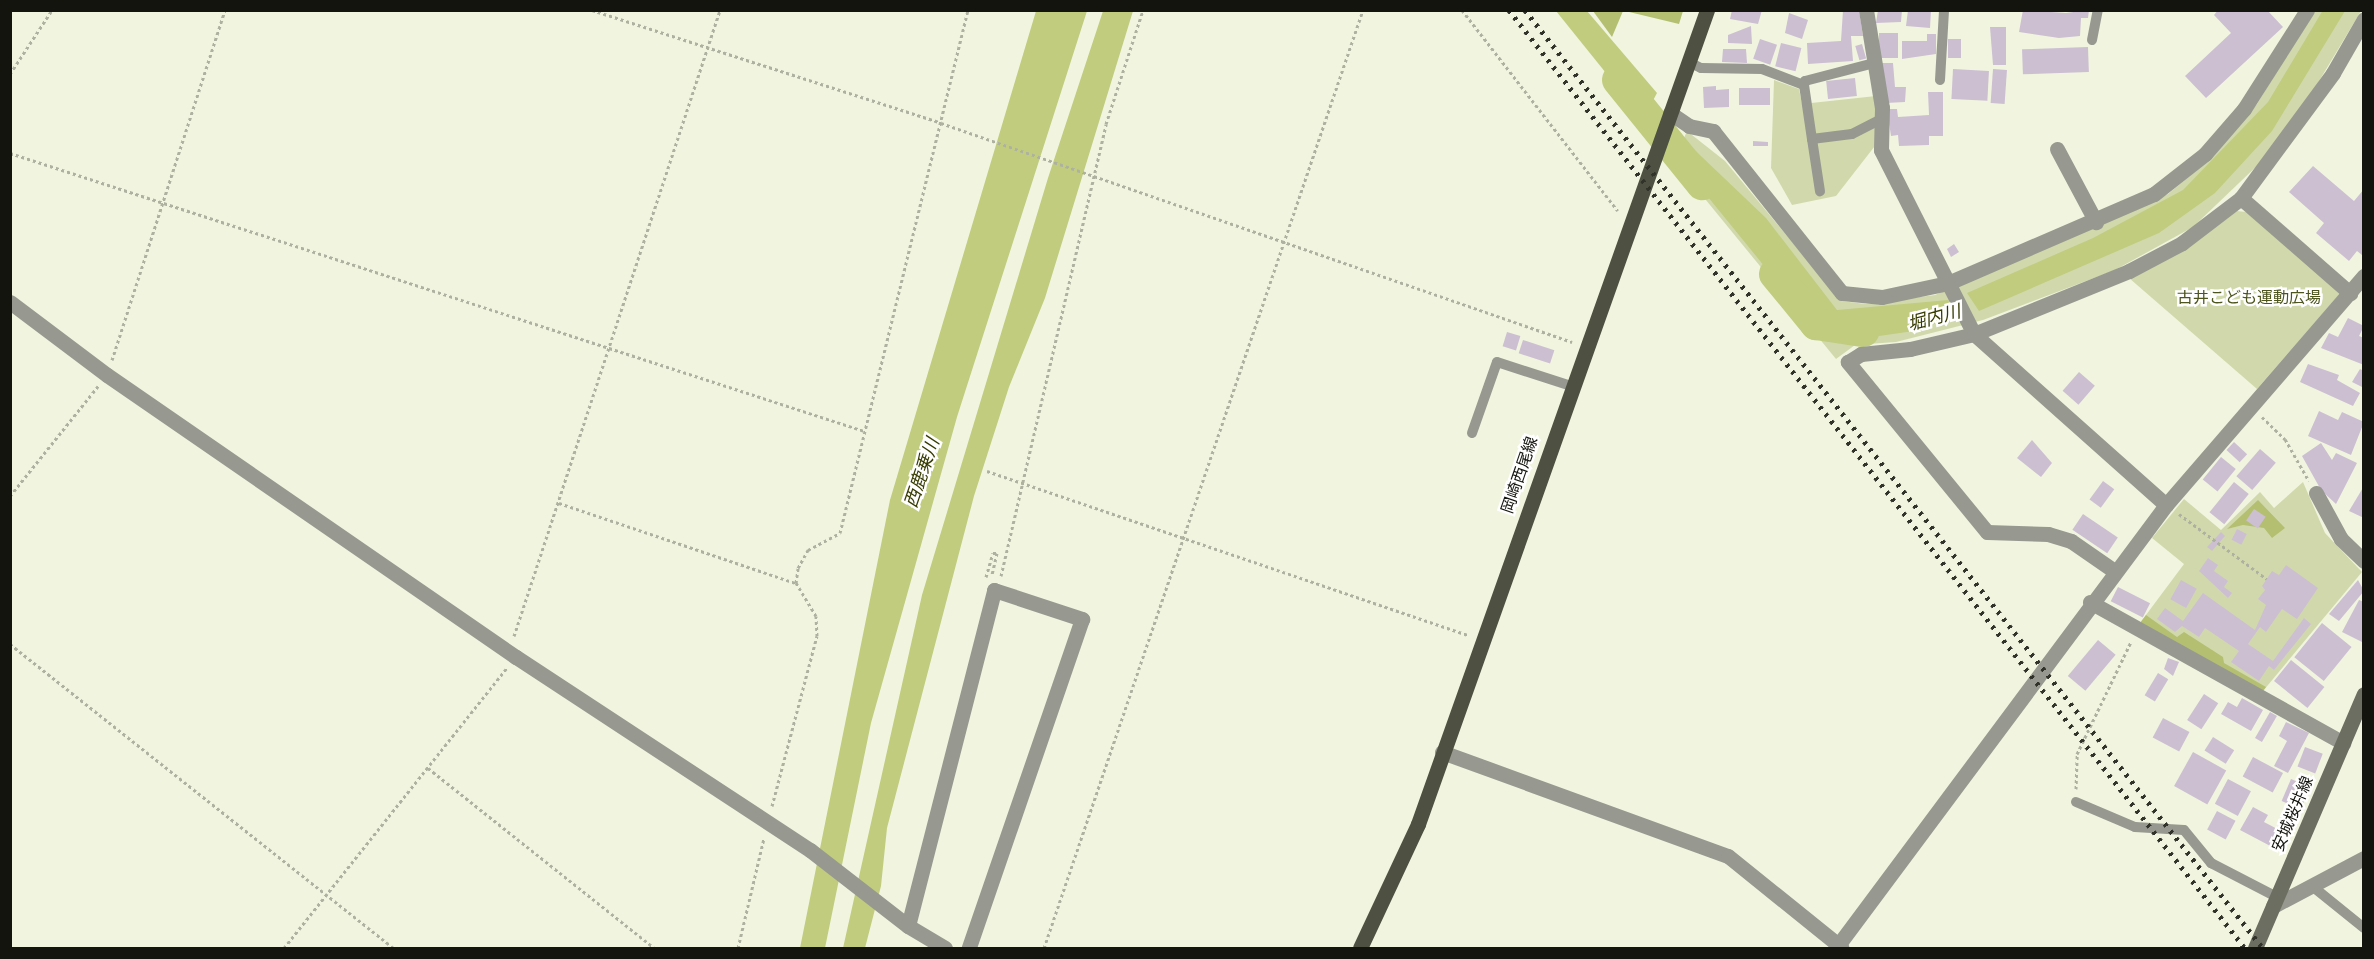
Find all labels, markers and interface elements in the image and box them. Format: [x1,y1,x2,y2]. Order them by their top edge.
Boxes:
park label: 古井こども運動広場 [2177,288,2321,308]
water label: 堀内川 [1905,301,1963,335]
street label: 岡崎西尾線 [1498,434,1542,516]
water label: 西鹿乗川 [900,435,944,511]
street label: 安城桜井線 [2269,773,2317,855]

